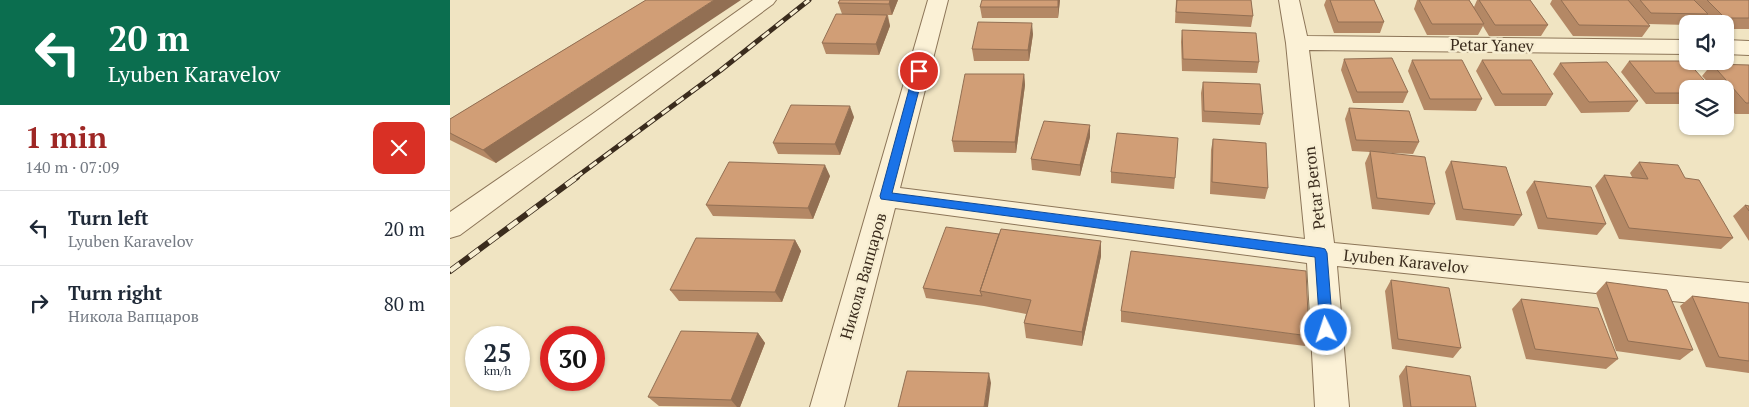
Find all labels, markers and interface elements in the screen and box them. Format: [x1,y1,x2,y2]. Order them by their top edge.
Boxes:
text: 20 m [108,15,189,61]
map controls [1679,15,1734,135]
button: sound [1679,15,1734,70]
icon: left [25,20,90,85]
street label: Petar Yanev [1450,33,1535,57]
pin [898,50,940,92]
icon: arrive [905,57,933,85]
text: Lyuben Karavelov [108,59,280,88]
button: layers [1679,80,1734,135]
text: 1 min [25,117,107,157]
button: close [373,122,425,174]
street label: Petar Beron [1298,145,1330,231]
text: 140 m · 07:09 [25,156,119,178]
text: Turn left [68,205,149,230]
street label: Никола Вапцаров [834,210,892,342]
icon: left [25,214,53,242]
text: 20 m [384,216,425,241]
text: Lyuben Karavelov [68,230,193,252]
street label: Lyuben Karavelov [1342,244,1470,279]
text: Turn right [68,280,162,305]
icon: right [25,289,53,317]
text: 80 m [384,291,425,316]
position arrow [1299,303,1351,355]
text: Никола Вапцаров [68,305,199,327]
speed limit sign: 30 [540,326,605,391]
text: 25 [483,336,512,369]
text: km/h [484,363,511,378]

